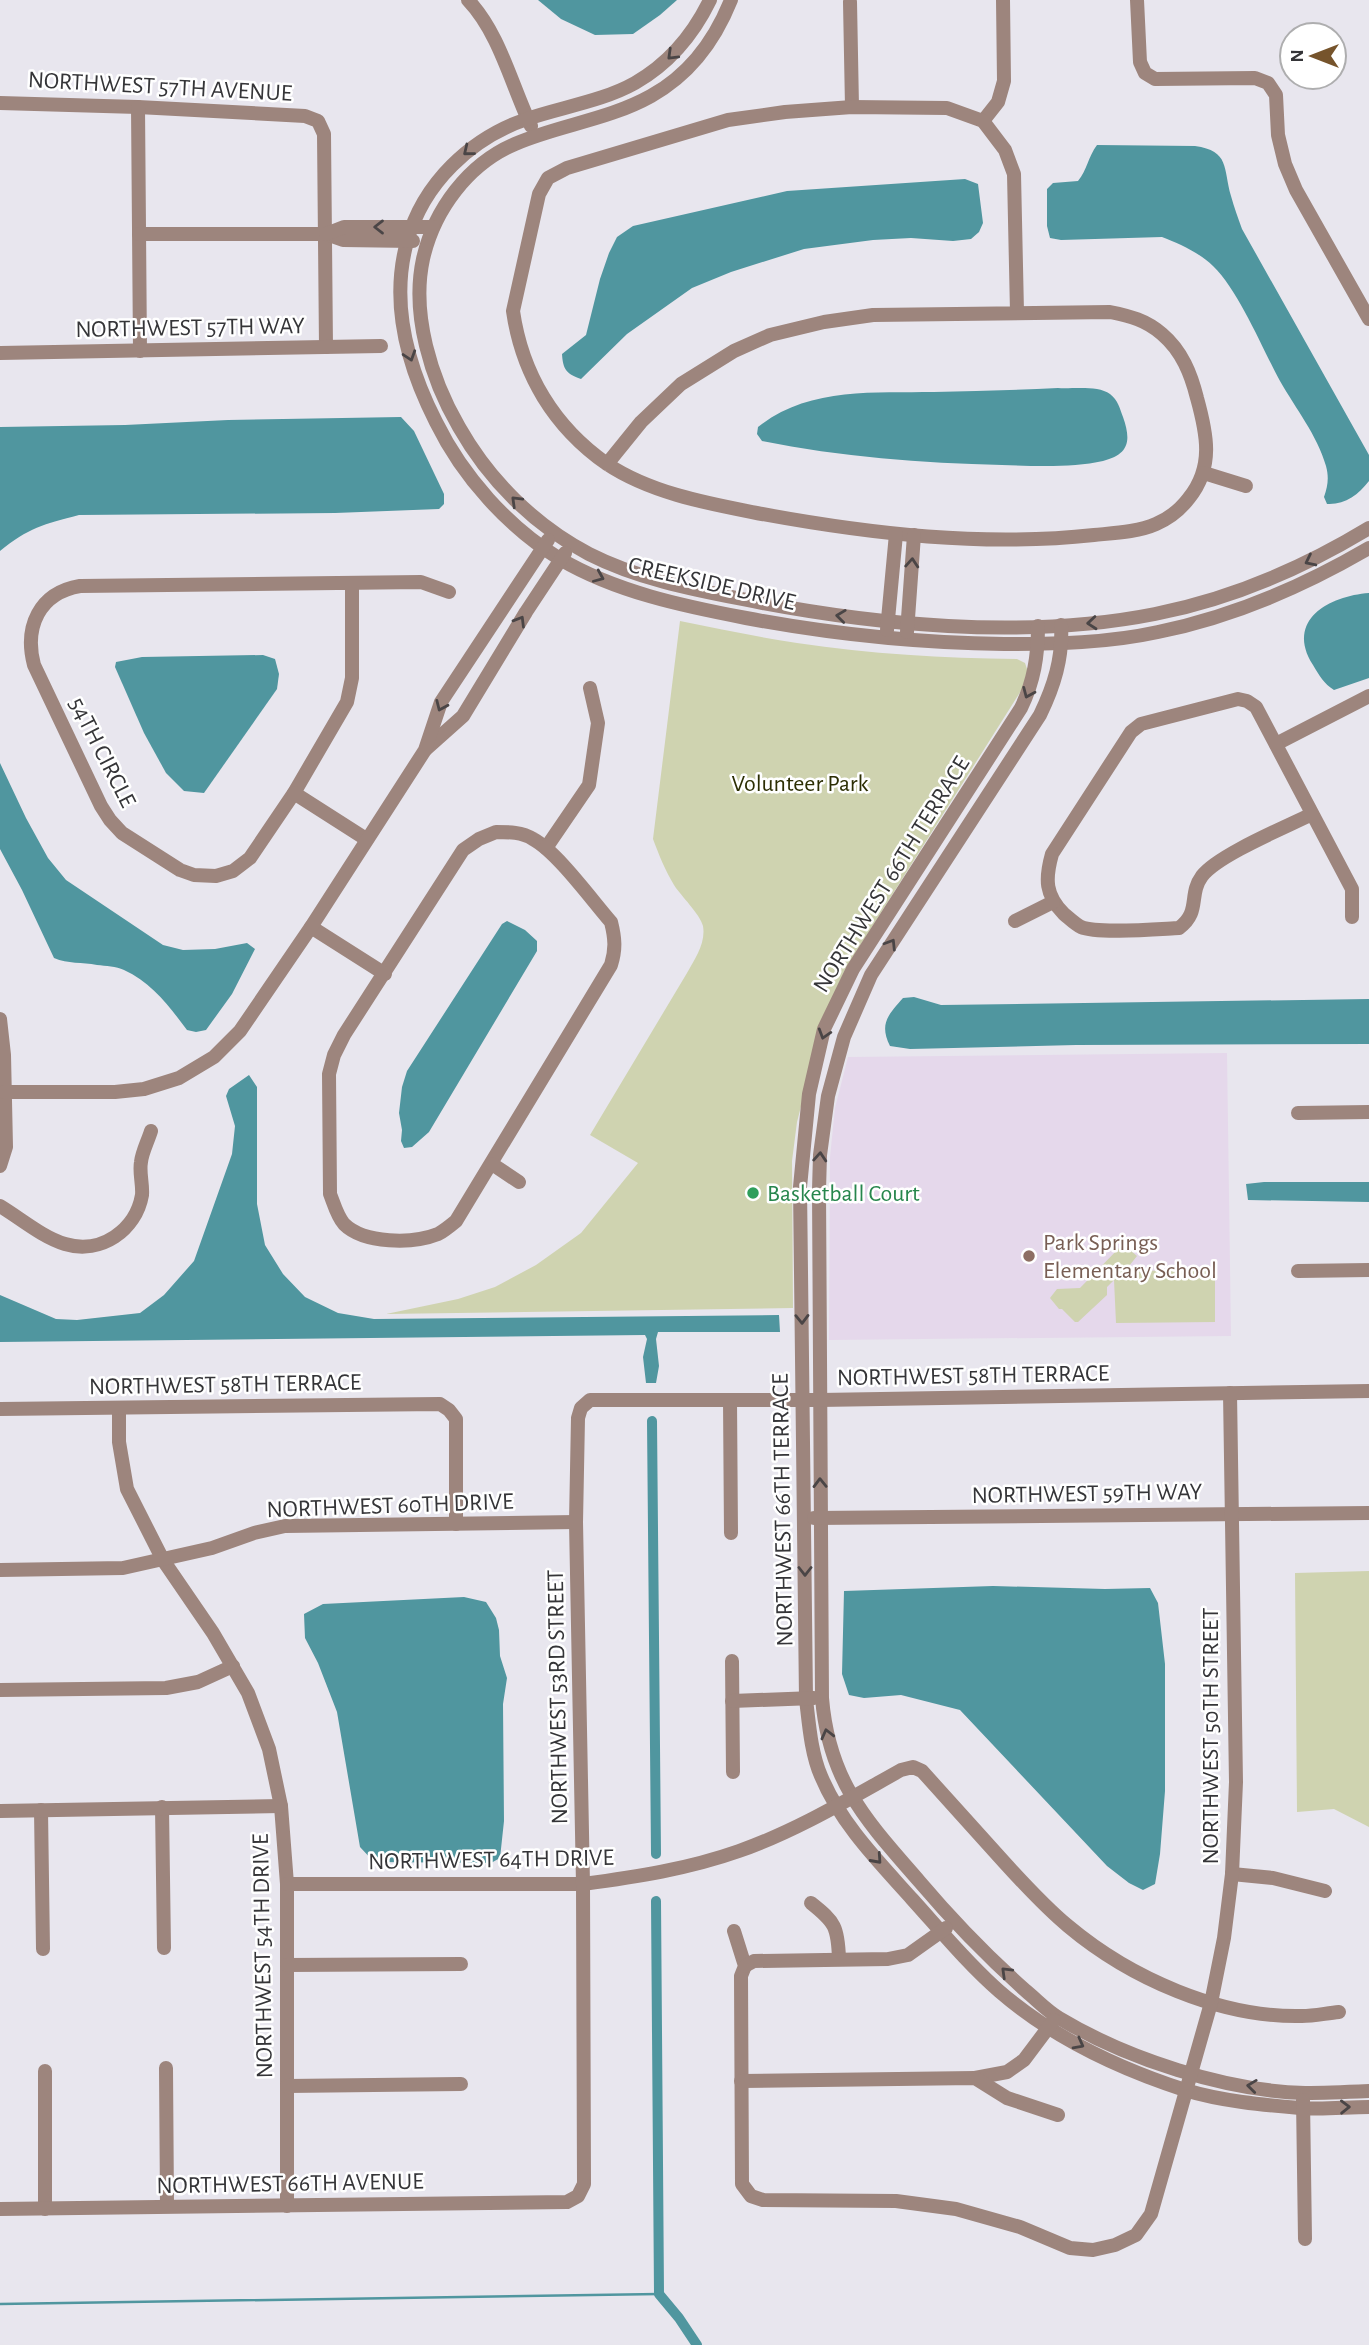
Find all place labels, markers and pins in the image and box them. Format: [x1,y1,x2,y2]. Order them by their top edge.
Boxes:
place label: Basketball Court [767,1182,920,1206]
marker: Basketball Court [745,1185,761,1201]
place label: Park Springs Elementary School [1043,1231,1217,1283]
marker: Park Springs Elementary School [1021,1248,1037,1264]

